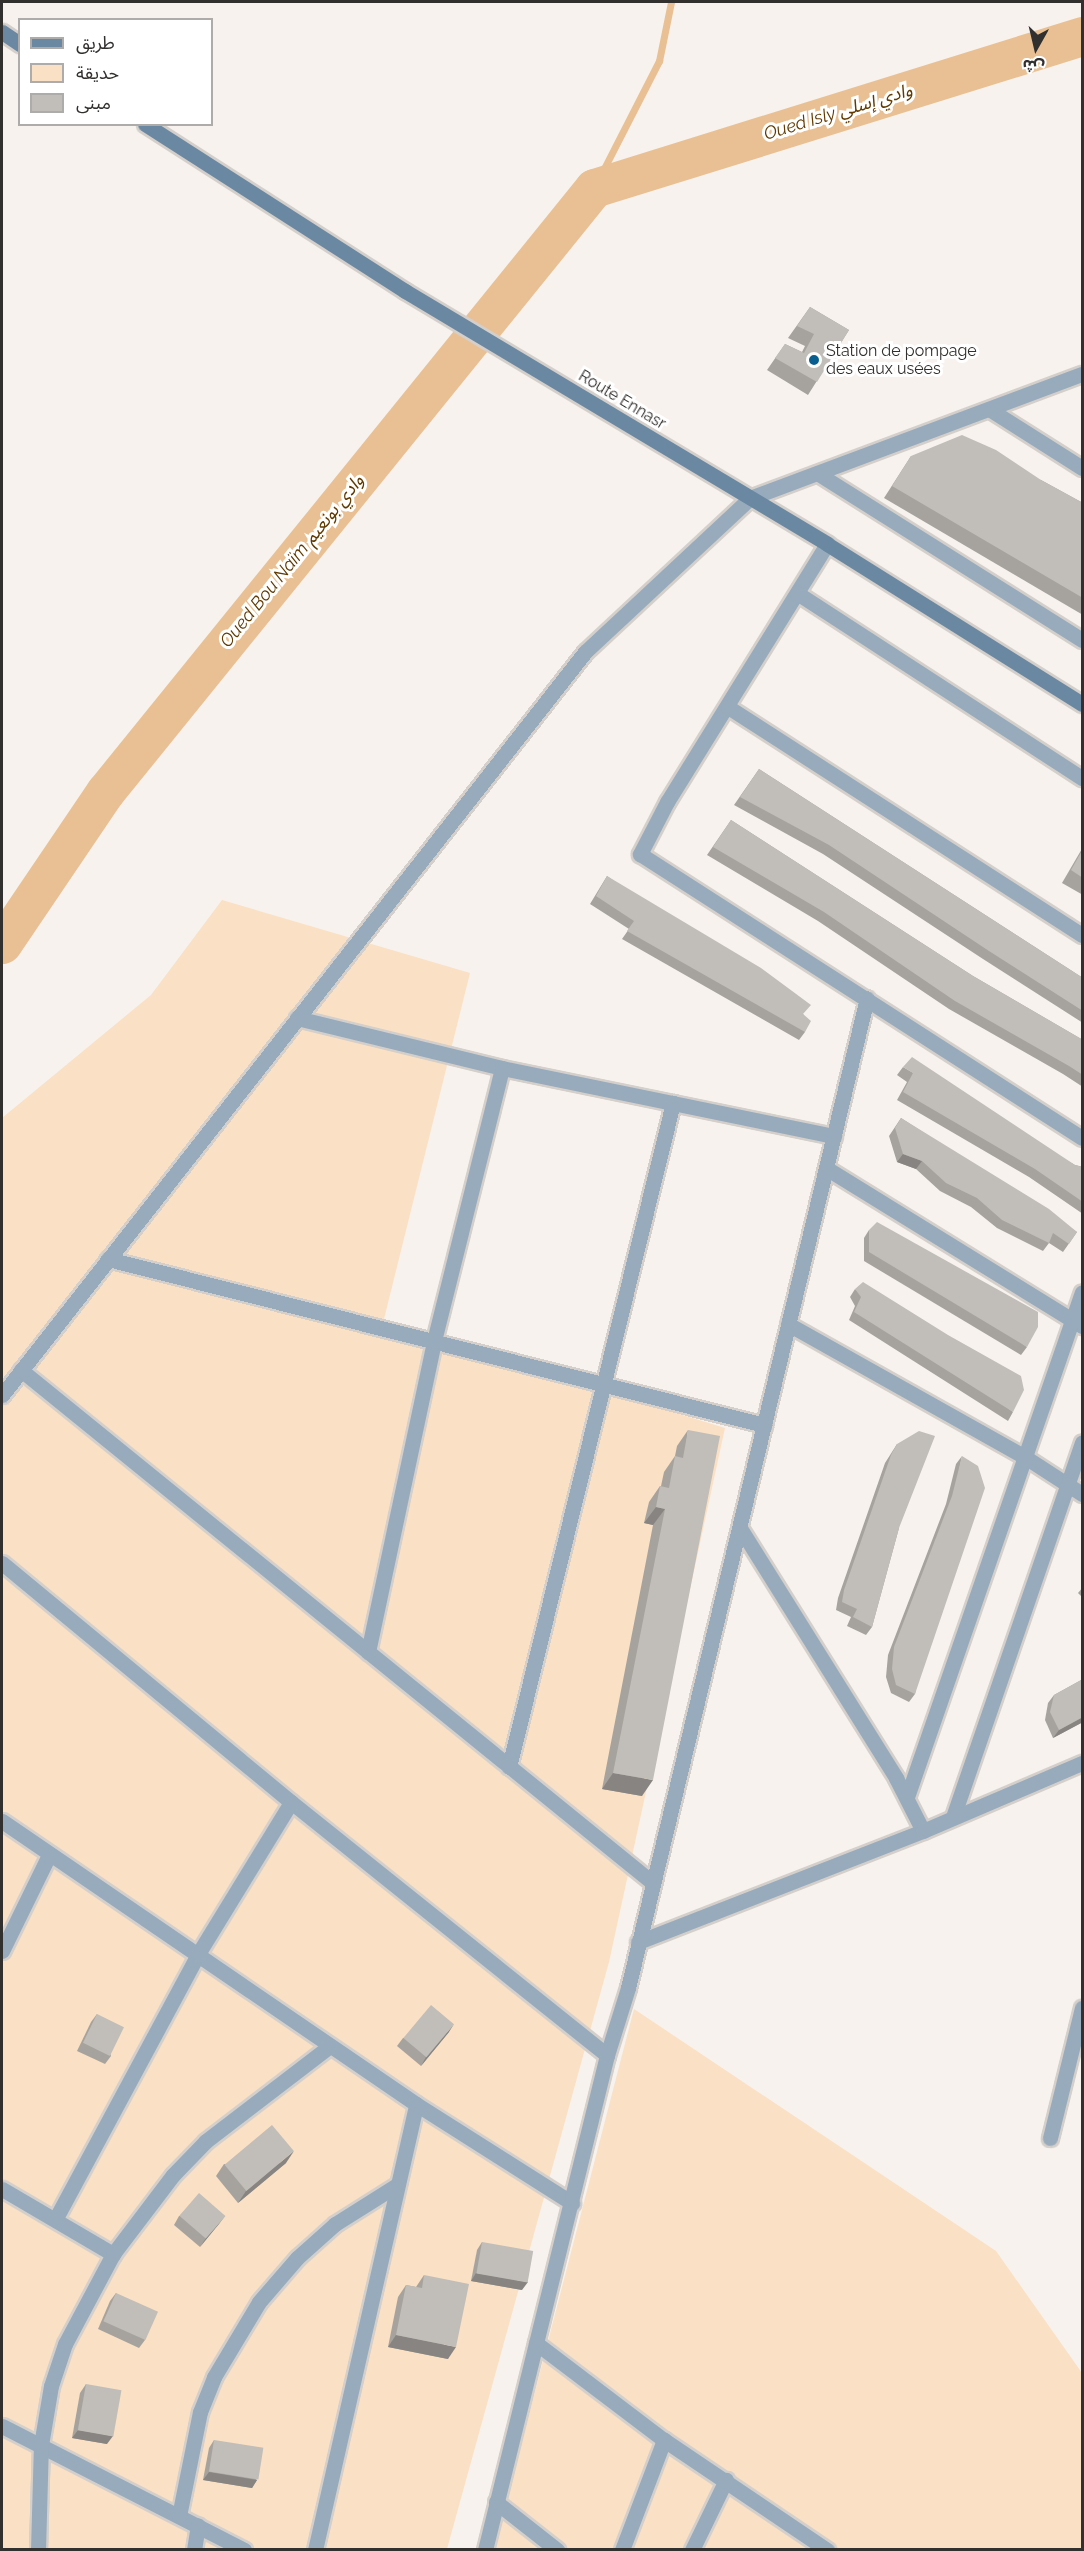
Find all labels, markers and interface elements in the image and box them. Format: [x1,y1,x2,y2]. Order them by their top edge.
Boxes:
legend [18,18,213,126]
north arrow [1006,18,1066,78]
text: طريق [76,32,115,53]
text: ش [1021,55,1046,77]
text: حديقة [76,62,119,83]
water label: Oued Isly وادي إسلي [761,79,915,145]
text: مبنى [76,92,111,113]
place label: Station de pompage des eaux usées [826,341,977,379]
marker: Station de pompage des eaux usées [807,353,821,367]
street label: Route Ennasr [575,366,669,434]
water label: Oued Bou Naïm وادي بونعيم [216,470,368,652]

